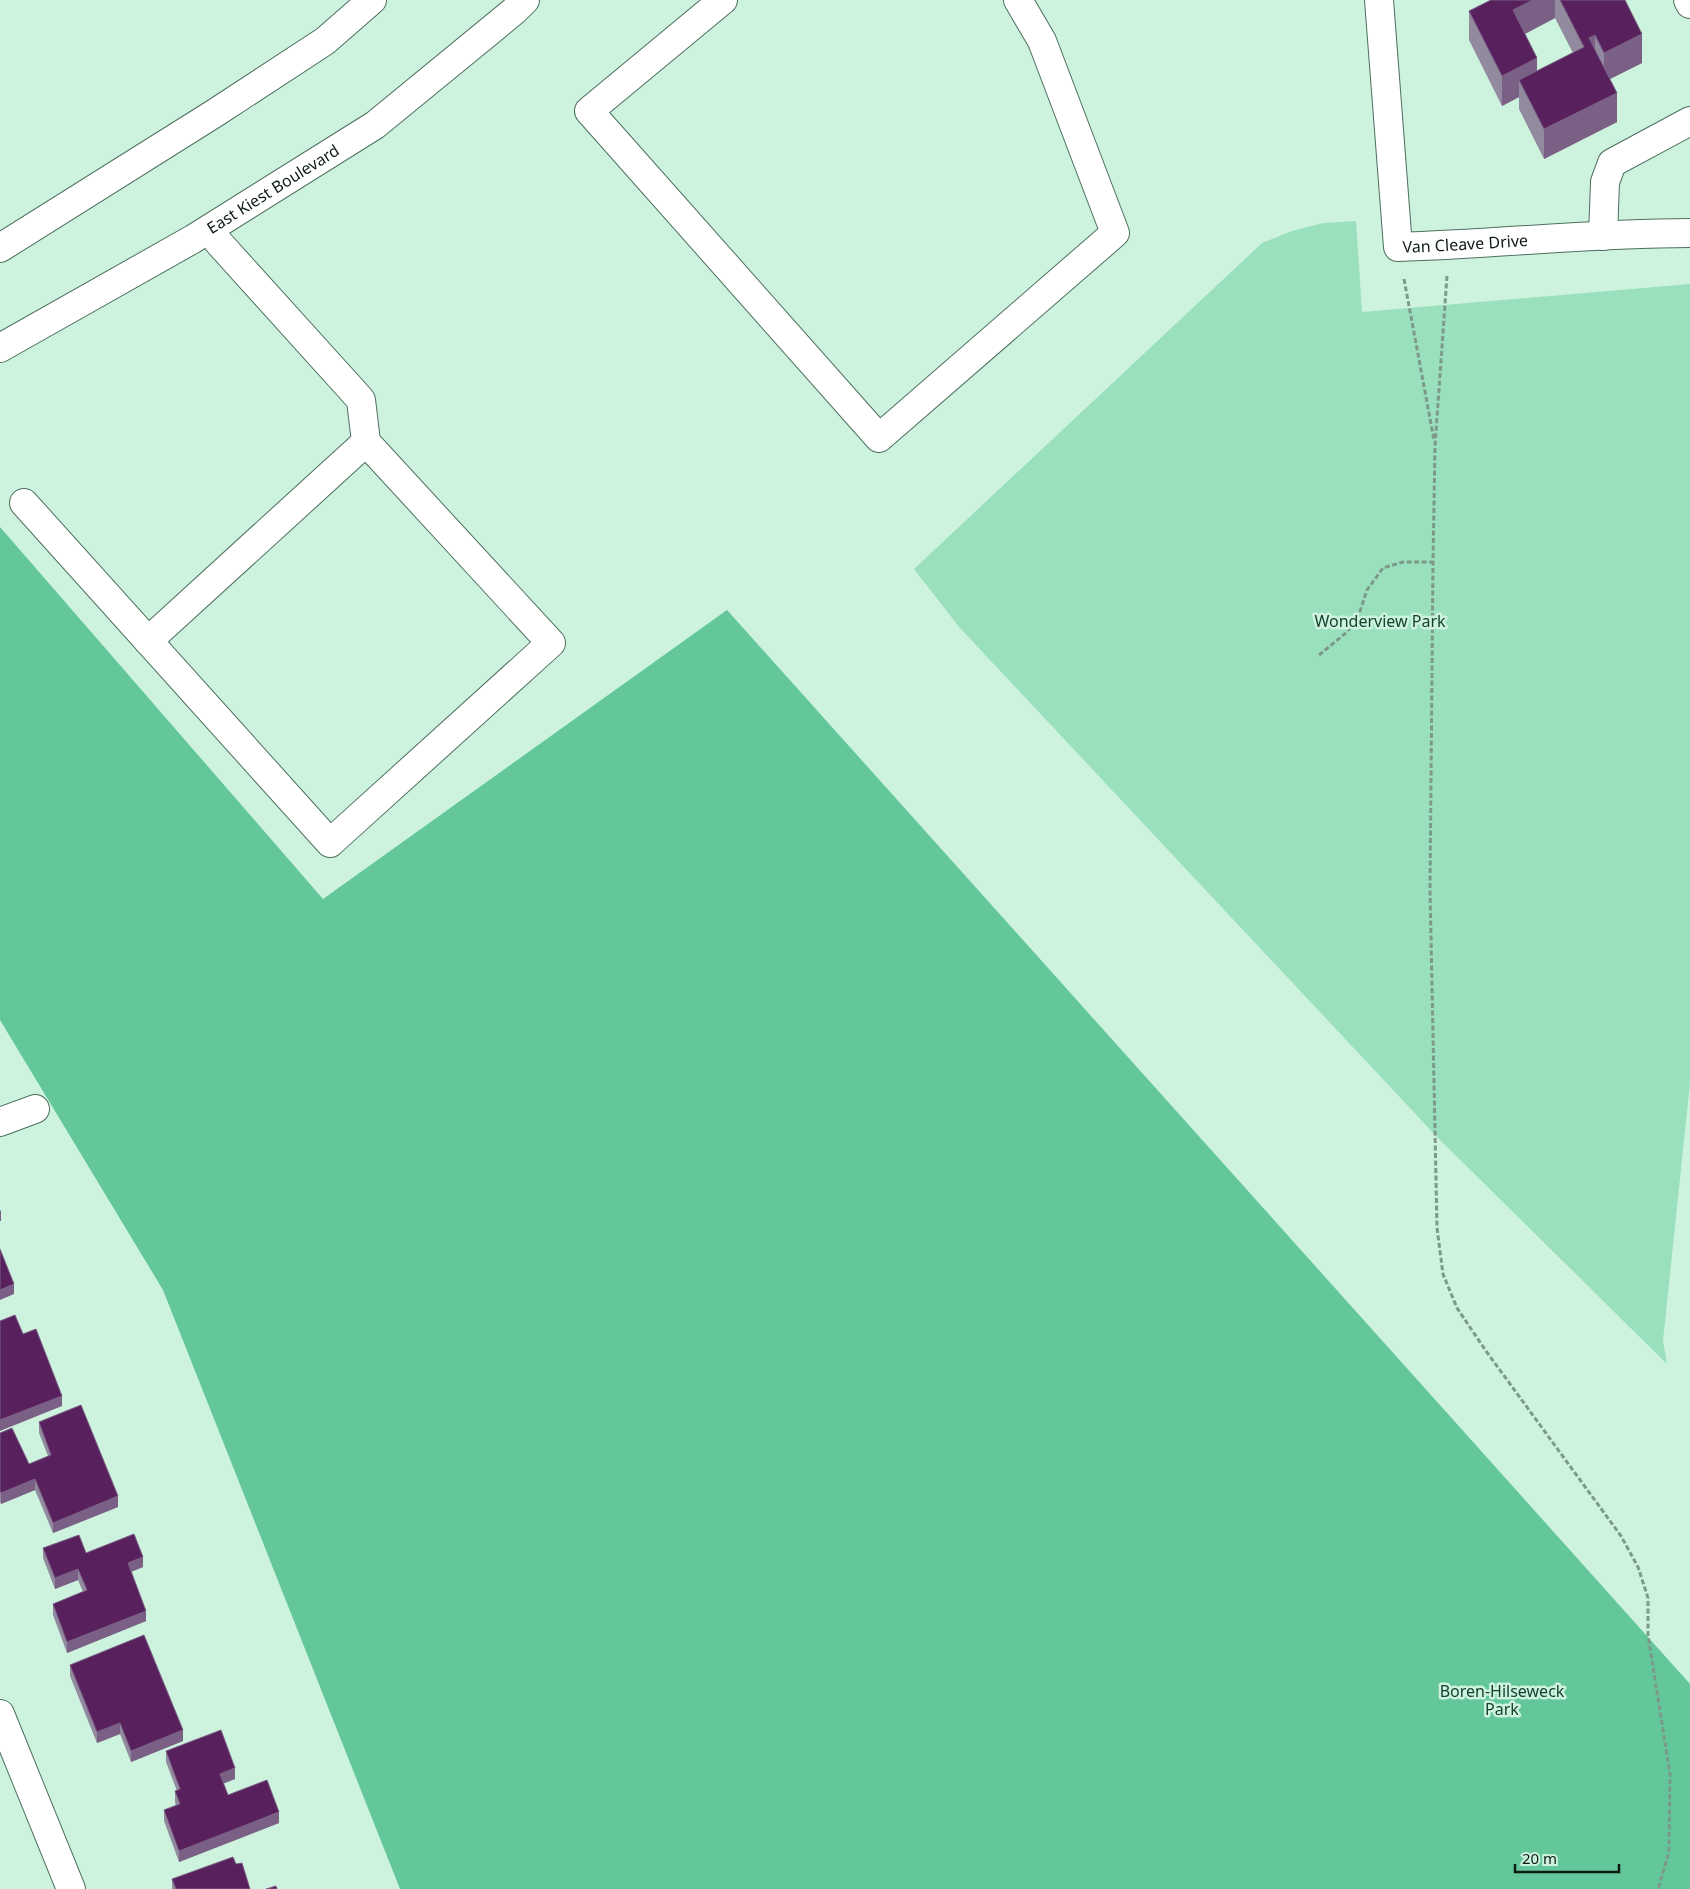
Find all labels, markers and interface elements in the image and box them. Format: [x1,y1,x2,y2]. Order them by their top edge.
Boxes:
street label: East Kiest Boulevard [203,139,343,239]
street label: Van Cleave Drive [1402,229,1529,258]
park label: Wonderview Park [1314,610,1446,632]
park label: Boren-Hilseweck Park [1440,1680,1565,1720]
scale bar [1515,1842,1619,1874]
text: 20 m [1522,1848,1557,1868]

